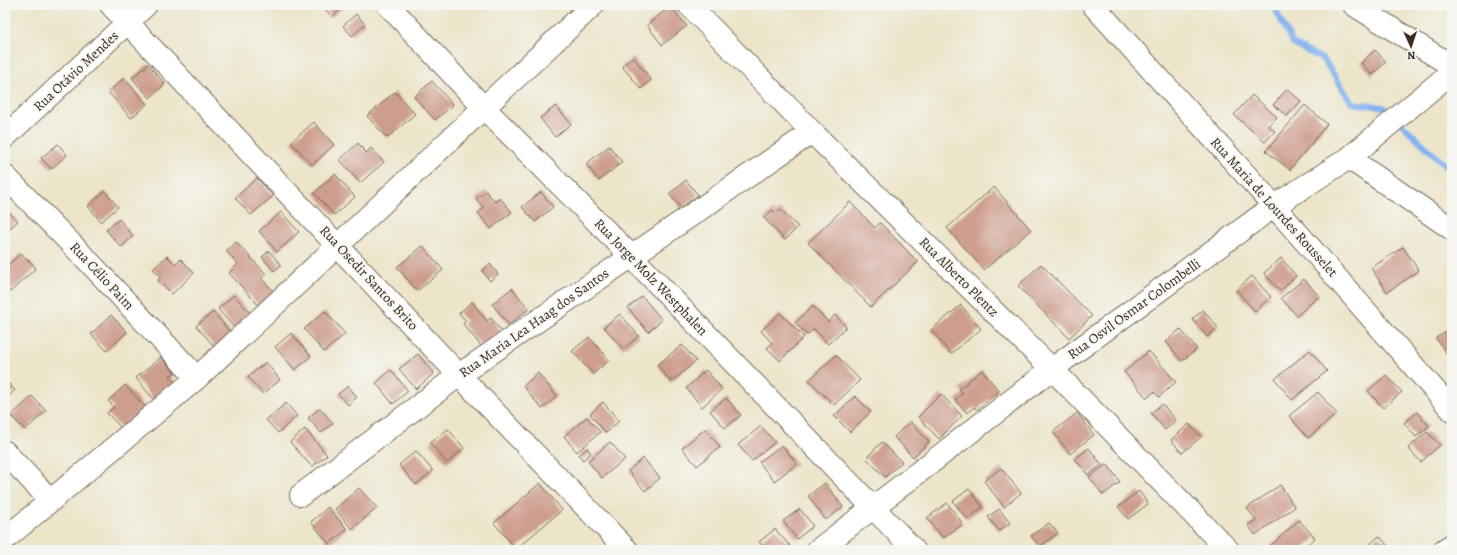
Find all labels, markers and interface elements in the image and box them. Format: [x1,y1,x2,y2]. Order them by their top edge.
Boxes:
street label: Rua Otávio Mendes [29,26,123,116]
north arrow [1391,26,1431,66]
text: N [1407,48,1416,63]
street label: Rua Maria de Lourdes Rousselet [1206,133,1342,281]
street label: Rua Jorge Molz Westphalen [590,214,712,340]
street label: Rua Osedir Santos Brito [315,222,423,334]
street label: Rua Alberto Plentz [915,233,1003,321]
street label: Rua Célio Paim [66,238,139,314]
street label: Rua Osvil Osmar Colombelli [1064,254,1204,364]
street label: Rua Maria Lea Haag dos Santos [455,264,613,382]

